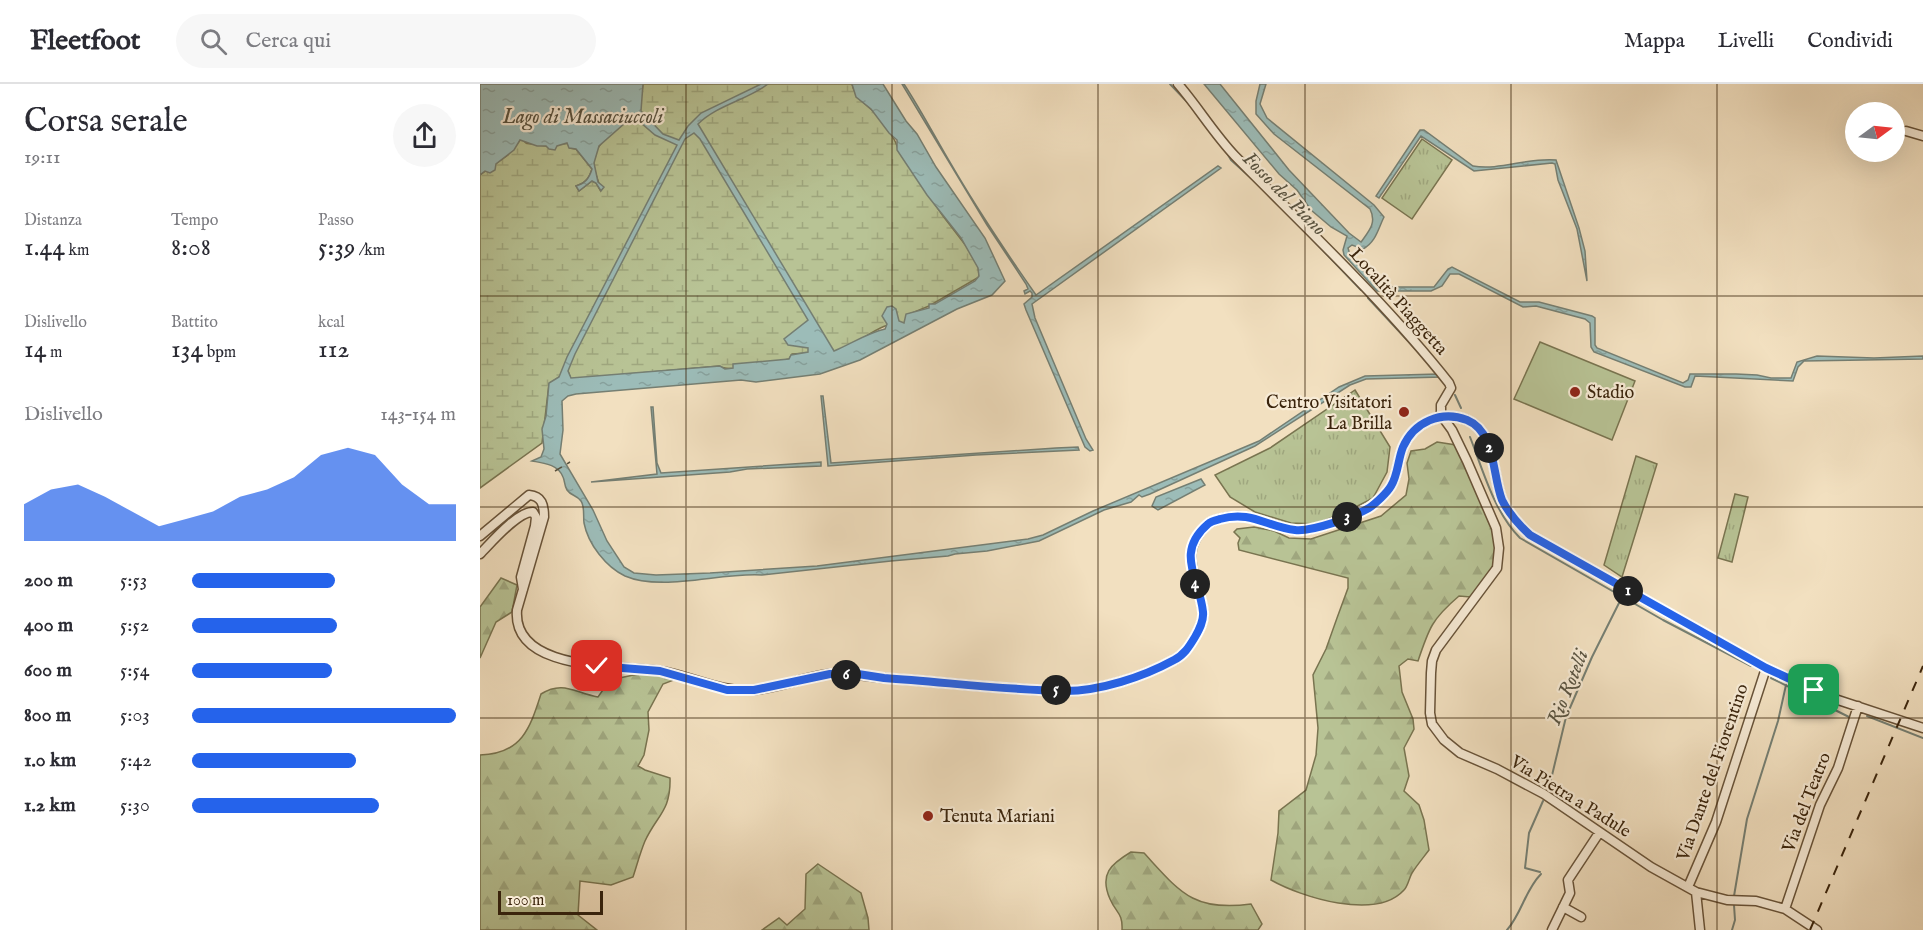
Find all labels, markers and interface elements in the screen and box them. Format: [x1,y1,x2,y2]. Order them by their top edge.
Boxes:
search box [176,14,596,68]
text: Fleetfoot [30,24,140,59]
icon: search [197,25,230,58]
text: Cerca qui [245,27,331,55]
text: Mappa [1624,28,1685,55]
text: Livelli [1718,28,1774,55]
text: Condividi [1807,28,1893,55]
text: Corsa serale [24,101,188,143]
north arrow [1845,102,1905,162]
map controls [1845,102,1905,162]
button: share [393,104,456,167]
water label: Lago di Massaciuccoli [502,105,665,131]
text: 19:11 [24,145,60,170]
water label: Fosso del Piano [1237,147,1331,241]
text: Distanza [24,211,82,231]
text: Tempo [171,211,218,231]
text: Passo [318,211,354,231]
text: 1.44 [24,231,65,264]
text: 8:08 [171,231,211,264]
text: 5:39 [318,231,355,264]
text: km [65,241,89,261]
text: /km [355,241,385,261]
street label: Località Piaggetta [1344,244,1452,361]
text: Dislivello [24,313,87,333]
text: Battito [171,313,218,333]
text: kcal [318,313,345,333]
text: 14 [24,333,46,366]
text: 134 [171,333,203,366]
text: 112 [318,333,350,366]
text: m [46,343,62,363]
text: bpm [203,343,236,363]
place label: Stadio [1587,382,1635,405]
marker: Stadio [1568,385,1582,399]
place label: Centro Visitatori La Brilla [1266,392,1392,436]
text: Dislivello [24,402,103,427]
text: 143–154 m [380,402,456,427]
marker: Centro Visitatori La Brilla [1397,405,1411,419]
pin: 2 [1474,433,1504,463]
text: 2 [1485,438,1493,458]
pin: 3 [1332,502,1362,532]
text: 3 [1344,507,1350,527]
text: 200 m [24,568,73,593]
text: 5:53 [120,568,147,593]
pin: 4 [1180,569,1210,599]
text: 4 [1191,574,1199,594]
pin: 1 [1613,576,1643,606]
text: 1 [1625,581,1631,601]
text: 400 m [24,613,73,638]
text: 5:52 [120,613,149,638]
pin [571,640,622,691]
water label: Rio Rotelli [1542,645,1595,729]
icon: check [580,649,613,682]
text: 600 m [24,658,72,683]
text: 5:54 [120,658,149,683]
pin: 6 [831,660,861,690]
pin [1788,664,1839,715]
text: 6 [843,665,849,685]
icon: arrive [1797,673,1830,706]
pin: 5 [1041,675,1071,705]
text: 5 [1053,680,1059,700]
street label: Via Dante del Fiorentino [1672,681,1755,865]
text: 800 m [24,703,71,728]
text: 5:03 [120,703,150,728]
text: 1.0 km [24,748,76,773]
text: 5:42 [120,748,152,773]
street label: Via del Teatro [1777,749,1837,857]
street label: Via Pietra a Padule [1505,750,1635,844]
text: 1.2 km [24,793,76,818]
text: 5:30 [120,793,150,818]
place label: Tenuta Mariani [940,806,1055,829]
marker: Tenuta Mariani [921,809,935,823]
scale bar [498,888,603,916]
text: 100 m [507,891,544,911]

